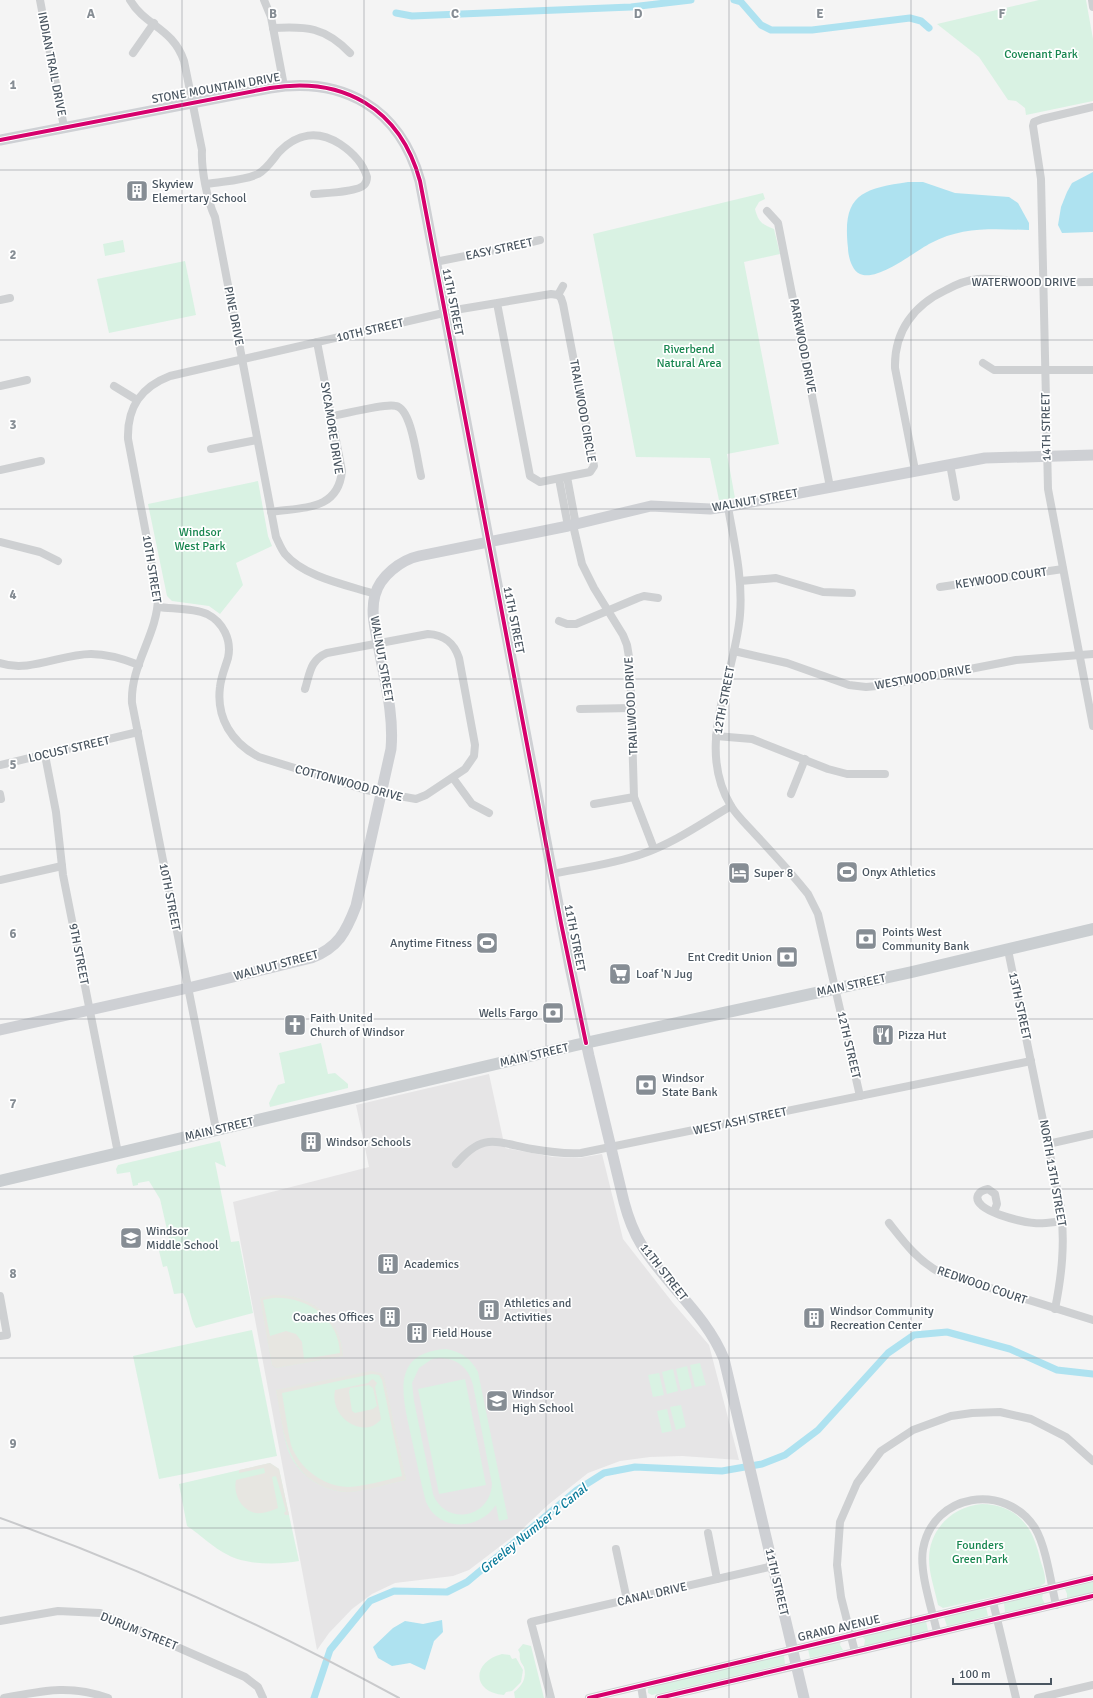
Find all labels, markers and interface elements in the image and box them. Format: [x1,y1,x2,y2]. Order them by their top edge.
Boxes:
text: A [87,6,96,22]
text: B [269,6,277,22]
text: C [451,6,459,22]
text: D [634,6,643,22]
text: E [816,6,824,22]
text: F [999,6,1006,22]
street label: INDIAN TRAIL DRIVE [34,11,69,118]
park label: Covenant Park [1004,47,1078,62]
street label: STONE MOUNTAIN DRIVE [151,70,282,107]
text: 1 [9,77,17,93]
place label: Skyview Elemertary School [152,177,247,206]
building icon: Skyview Elemertary School [124,178,150,204]
street label: EASY STREET [464,235,534,264]
text: 2 [9,247,17,263]
street label: 11TH STREET [439,267,466,337]
street label: WATERWOOD DRIVE [972,275,1077,290]
street label: PINE DRIVE [220,285,247,347]
street label: PARKWOOD DRIVE [786,297,819,395]
street label: 10TH STREET [335,315,405,346]
park label: Riverbend Natural Area [656,342,722,371]
street label: TRAILWOOD CIRCLE [566,359,599,464]
street label: SYCAMORE DRIVE [317,381,346,476]
street label: 14TH STREET [1038,392,1055,461]
text: 3 [9,417,17,433]
street label: WALNUT STREET [711,486,799,515]
park label: Windsor West Park [175,525,225,554]
street label: 10TH STREET [139,534,164,604]
street label: KEYWOOD COURT [954,565,1048,592]
street label: 11TH STREET [500,585,527,655]
text: 4 [9,587,17,603]
street label: WALNUT STREET [367,615,396,703]
street label: TRAILWOOD DRIVE [621,656,642,755]
street label: WESTWOOD DRIVE [874,662,973,693]
street label: 12TH STREET [711,665,738,735]
street label: LOCUST STREET [27,733,111,766]
text: 5 [9,757,17,773]
street label: COTTONWOOD DRIVE [293,762,405,805]
sports icon: Onyx Athletics [834,859,860,885]
hotel icon: Super 8 [726,860,752,886]
street label: 10TH STREET [156,862,183,932]
place label: Onyx Athletics [862,865,936,880]
place label: Super 8 [754,866,793,881]
street label: 11TH STREET [561,903,588,973]
street label: 9TH STREET [65,922,92,986]
place label: Points West Community Bank [882,925,969,954]
text: 6 [9,926,17,942]
bank icon: Points West Community Bank [853,926,879,952]
sports icon: Anytime Fitness [474,930,500,956]
place label: Anytime Fitness [390,936,472,951]
bank icon: Ent Credit Union [774,944,800,970]
street label: WALNUT STREET [232,947,320,984]
place label: Ent Credit Union [687,950,772,965]
supermarket icon: Loaf 'N Jug [607,961,633,987]
place label: Loaf 'N Jug [636,967,692,982]
street label: MAIN STREET [815,971,887,1000]
street label: 13TH STREET [1005,971,1034,1041]
bank icon: Wells Fargo [540,1000,566,1026]
place label: Wells Fargo [479,1006,538,1021]
street label: 12TH STREET [833,1010,864,1080]
place label: Faith United Church of Windsor [310,1011,405,1040]
church icon: Faith United Church of Windsor [282,1012,308,1038]
restaurant icon: Pizza Hut [870,1022,896,1048]
place label: Pizza Hut [898,1028,946,1043]
street label: MAIN STREET [498,1040,570,1071]
place label: Windsor State Bank [662,1071,717,1100]
bank icon: Windsor State Bank [633,1072,659,1098]
text: 7 [9,1096,17,1112]
street label: WEST ASH STREET [692,1104,788,1139]
street label: MAIN STREET [183,1114,255,1145]
street label: NORTH 13TH STREET [1036,1118,1069,1228]
building icon: Windsor Schools [298,1129,324,1155]
place label: Windsor Schools [326,1135,411,1150]
place label: Windsor Middle School [146,1224,219,1253]
school or university icon: Windsor Middle School [118,1225,144,1251]
street label: 11TH STREET [637,1241,691,1304]
building icon: Academics [375,1251,401,1277]
place label: Academics [404,1257,459,1272]
street label: REDWOOD COURT [935,1263,1029,1308]
text: 8 [9,1266,17,1282]
place label: Athletics and Activities [504,1296,571,1325]
building icon: Athletics and Activities [476,1297,502,1323]
building icon: Coaches Offices [377,1304,403,1330]
place label: Windsor Community Recreation Center [830,1304,934,1333]
building icon: Windsor Community Recreation Center [801,1305,827,1331]
place label: Coaches Offices [293,1310,374,1325]
building icon: Field House [404,1320,430,1346]
place label: Field House [432,1326,492,1341]
place label: Windsor High School [512,1387,574,1416]
school or university icon: Windsor High School [484,1388,510,1414]
text: 9 [9,1436,17,1452]
water label: Greeley Number 2 Canal [477,1480,592,1577]
park label: Founders Green Park [952,1538,1008,1567]
street label: 11TH STREET [761,1547,792,1617]
street label: CANAL DRIVE [616,1579,689,1610]
street label: DURUM STREET [98,1609,180,1654]
street label: GRAND AVENUE [796,1612,882,1645]
scale bar [953,1660,1051,1686]
text: 100 m [959,1667,991,1682]

